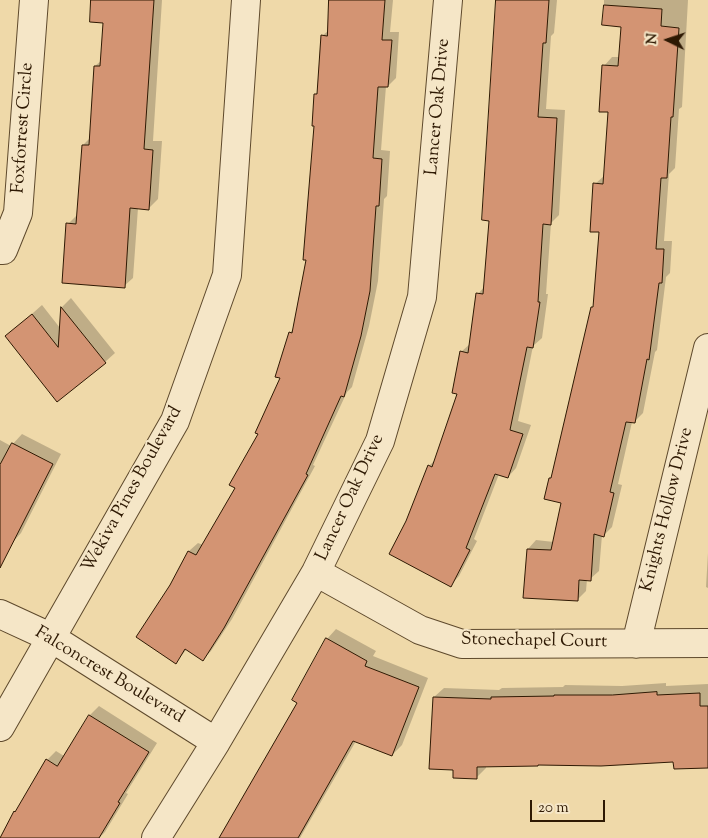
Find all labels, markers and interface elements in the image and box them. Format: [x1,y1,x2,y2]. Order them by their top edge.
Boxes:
north arrow [643,15,693,65]
text: N [643,33,663,45]
street label: Lancer Oak Drive [422,38,456,176]
street label: Foxforrest Circle [9,62,39,194]
street label: Wekiva Pines Boulevard [78,403,188,577]
street label: Knights Hollow Drive [637,426,699,594]
street label: Lancer Oak Drive [312,431,390,565]
street label: Falconcrest Boulevard [30,623,188,729]
street label: Stonechapel Court [461,630,607,654]
scale bar [533,790,608,822]
text: 20 m [538,798,569,819]

